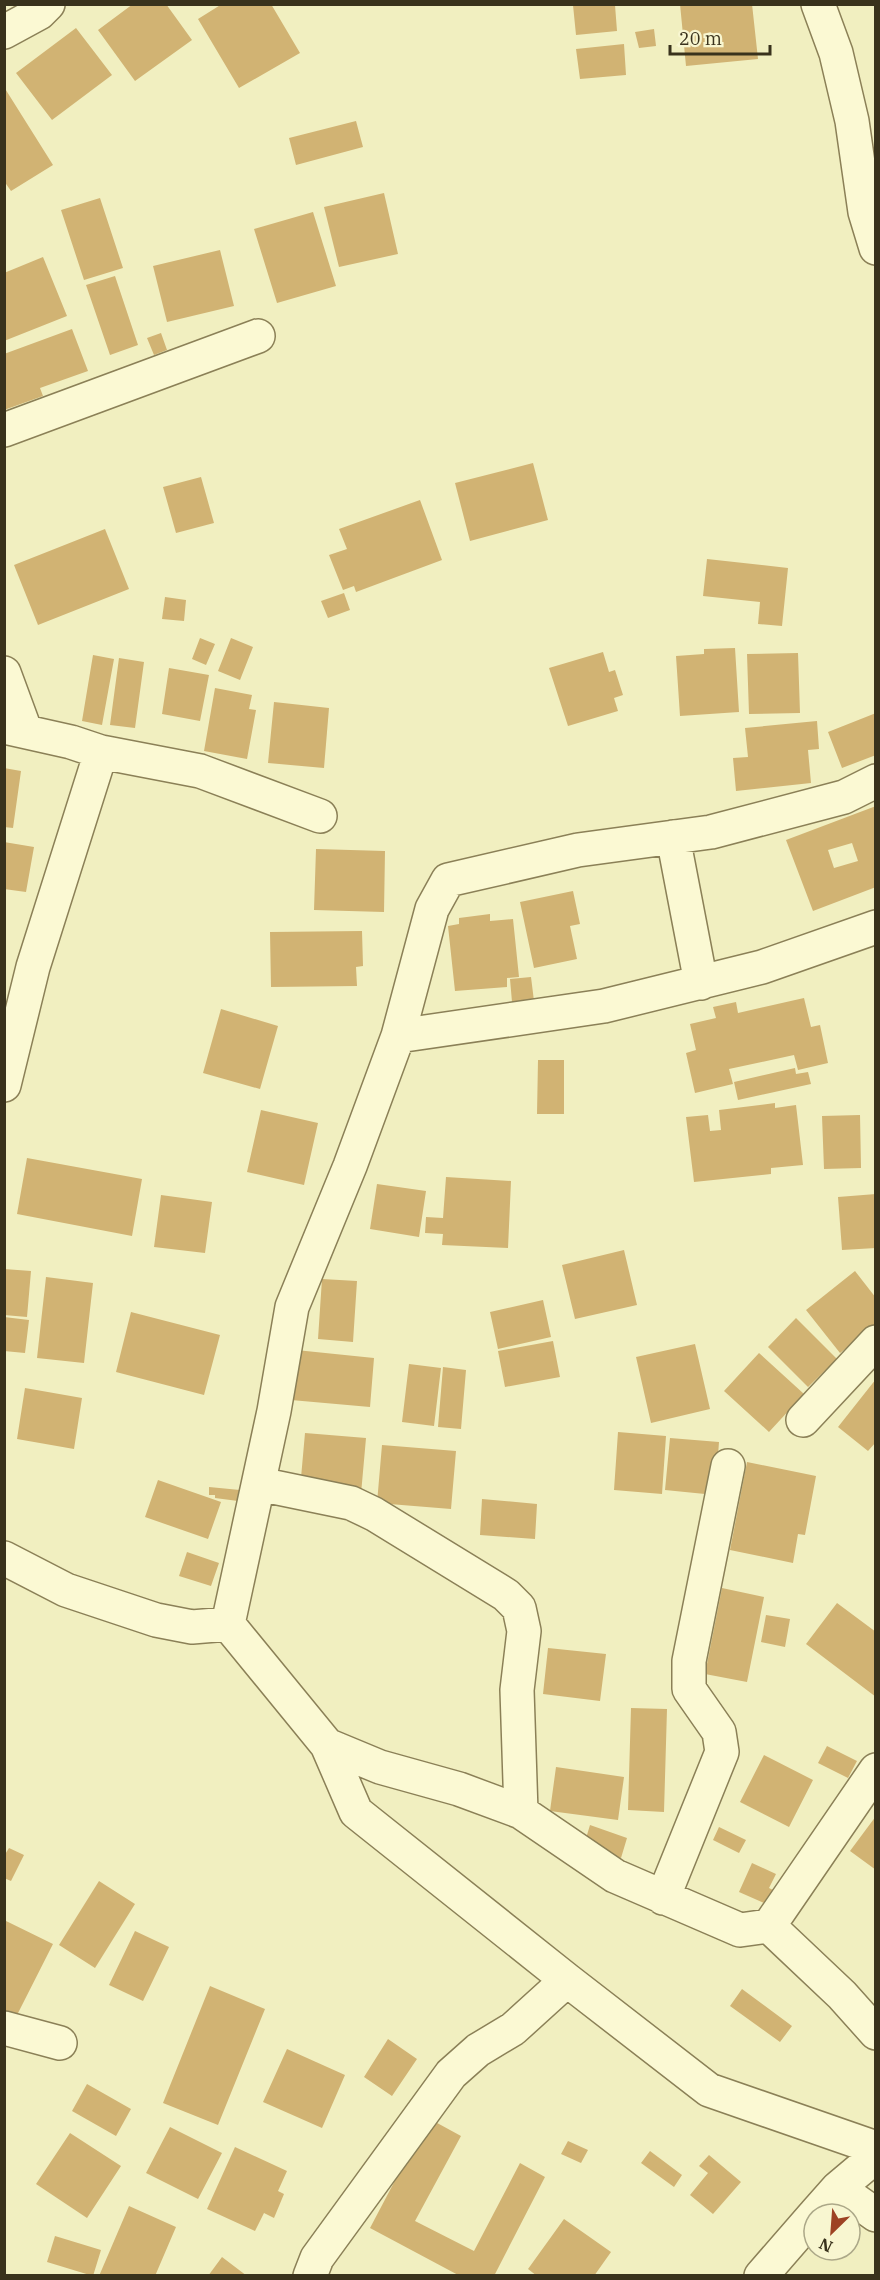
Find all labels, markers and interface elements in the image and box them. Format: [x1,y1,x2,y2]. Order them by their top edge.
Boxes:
scale bar [670,18,770,56]
text: 20 m [679,27,722,50]
north arrow [802,2202,862,2262]
text: N [816,2234,836,2257]

